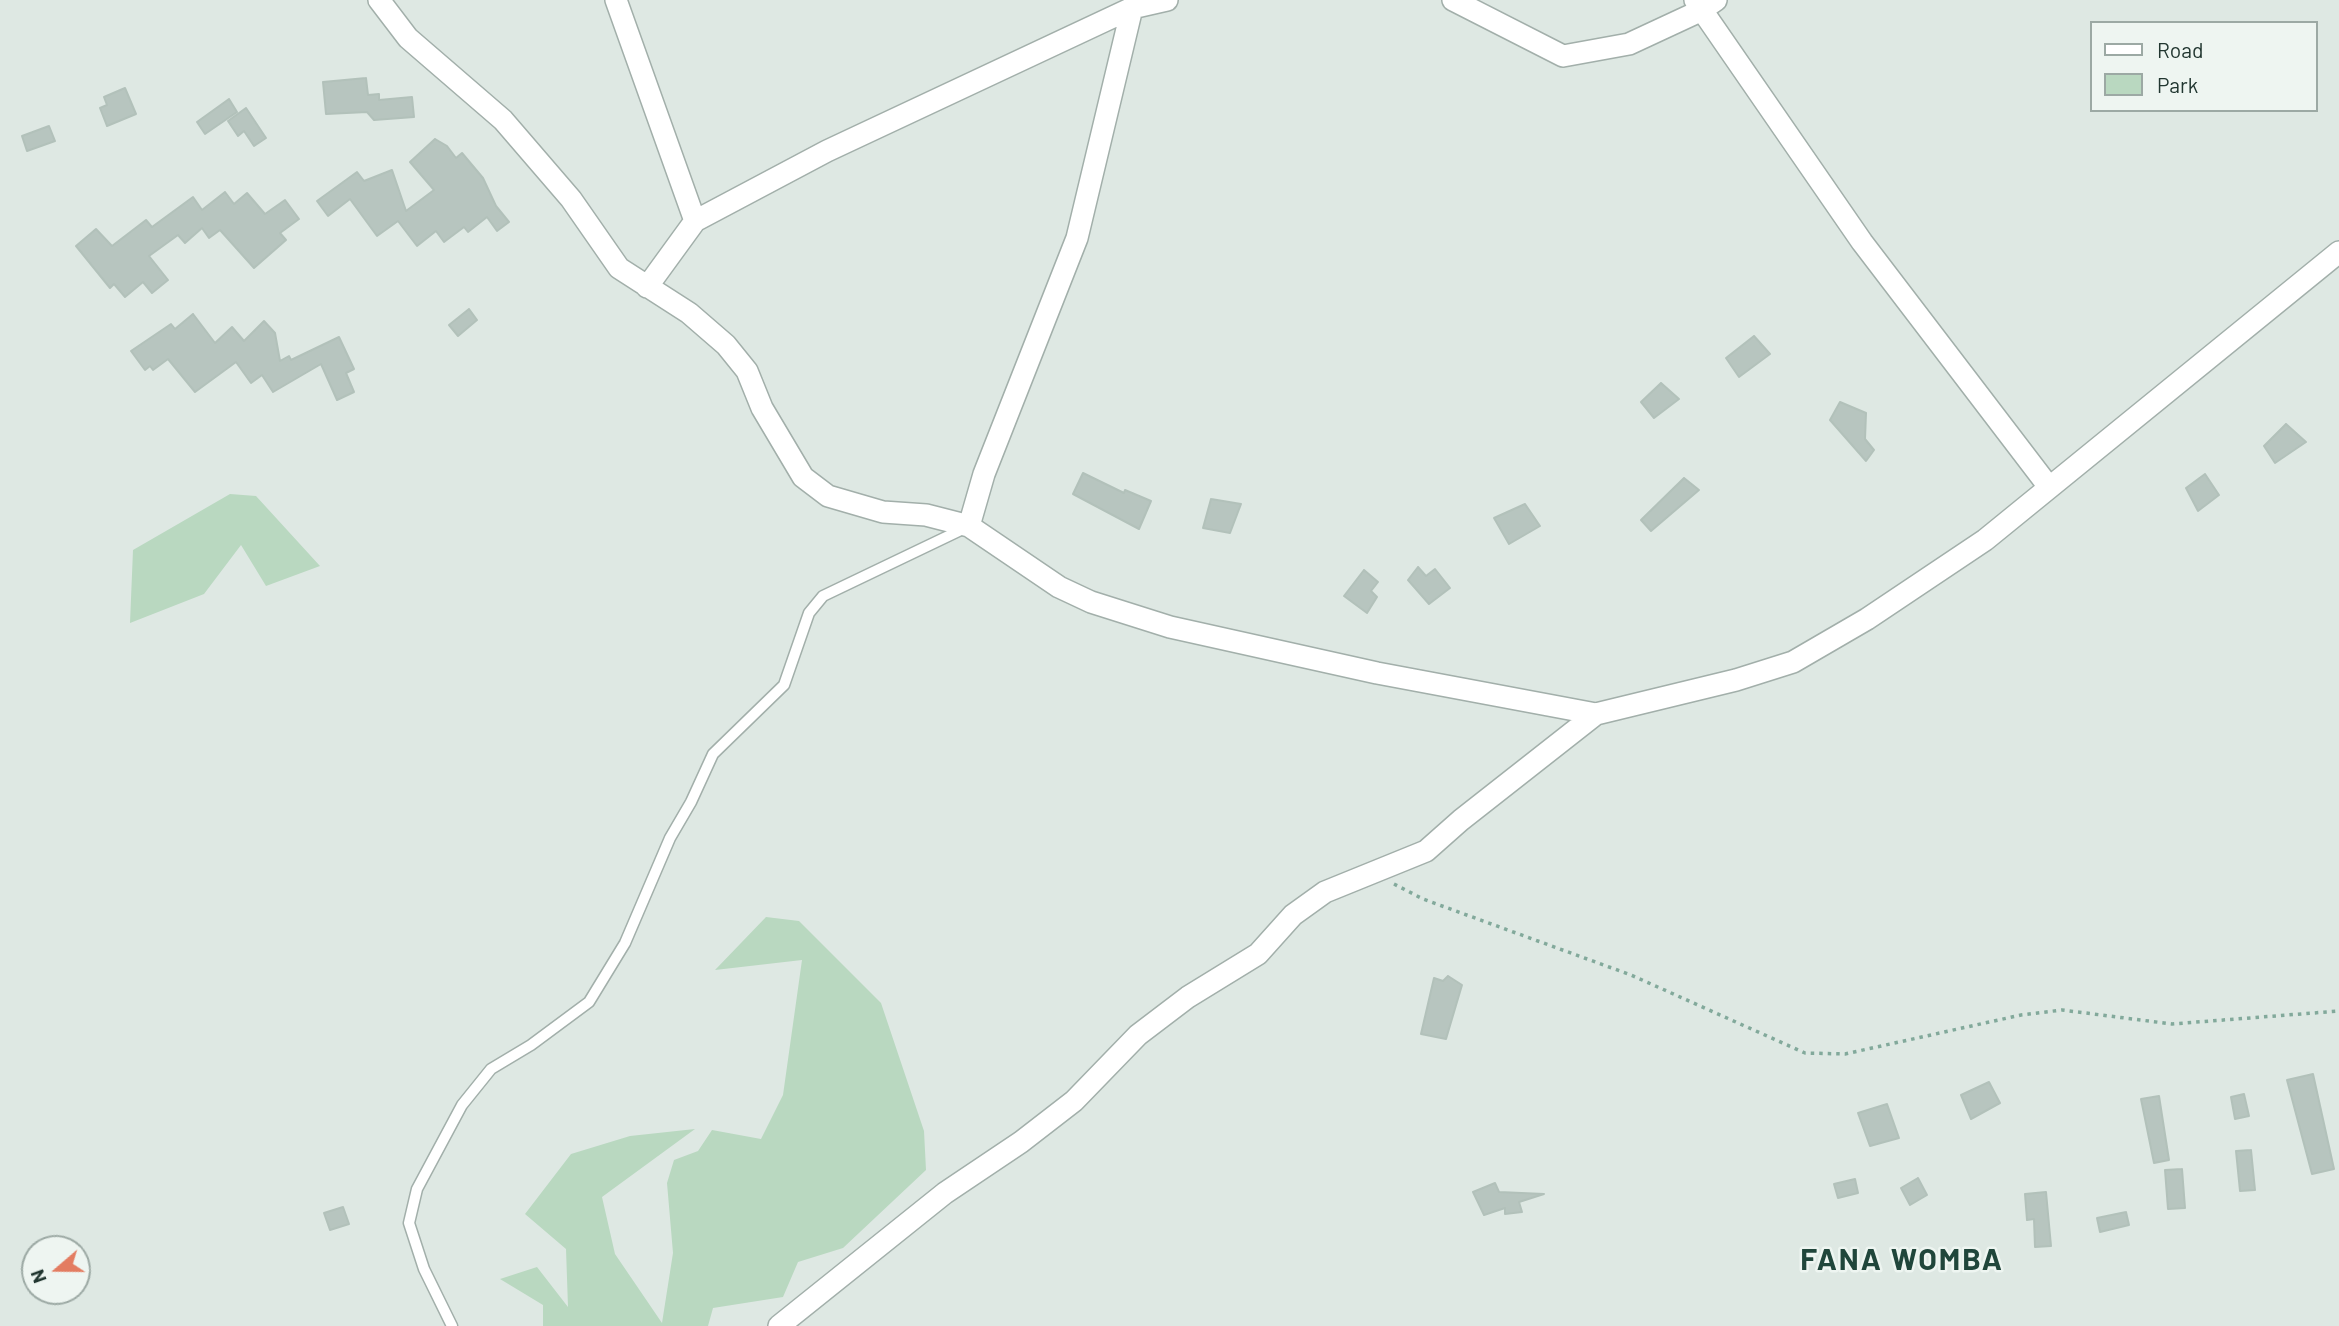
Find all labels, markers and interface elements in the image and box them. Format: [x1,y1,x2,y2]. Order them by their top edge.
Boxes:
legend [2090,21,2318,112]
text: Road [2157,37,2203,62]
text: Park [2157,72,2198,97]
north arrow [21,1235,91,1305]
district label: FANA WOMBA [1801,1242,2003,1278]
text: N [25,1267,51,1287]

